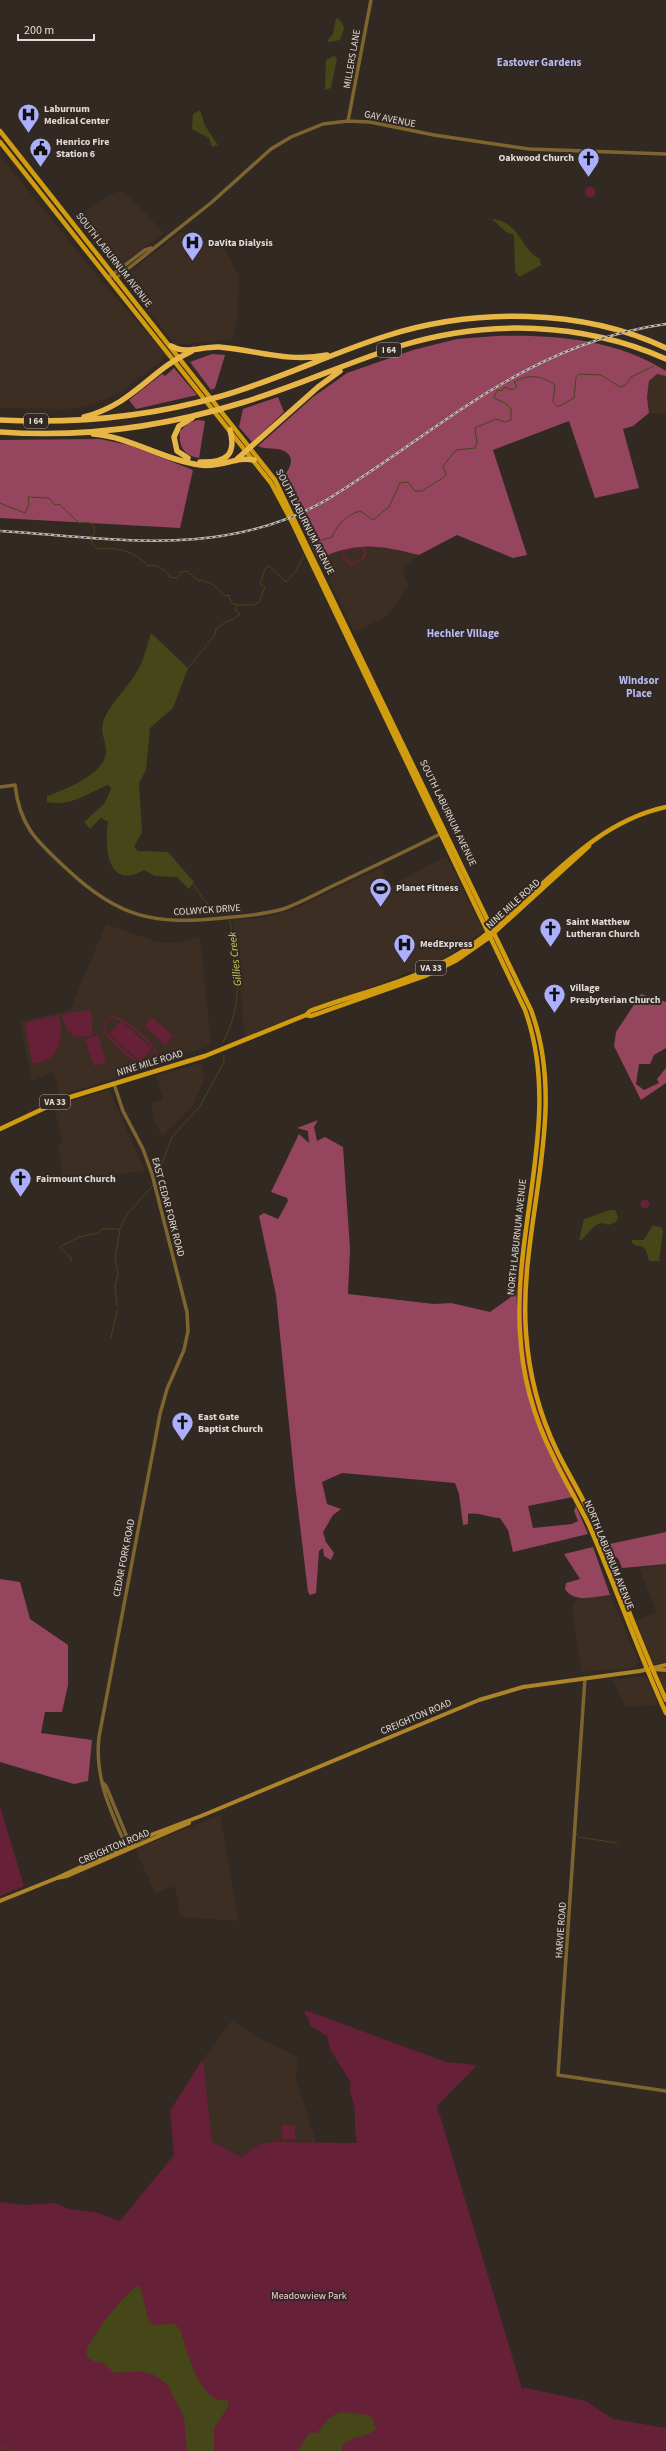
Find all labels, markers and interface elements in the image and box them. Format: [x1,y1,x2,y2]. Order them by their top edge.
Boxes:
scale bar [18,16,94,42]
text: 200 m [24,22,54,39]
street label: MILLERS LANE [340,28,364,90]
district label: Eastover Gardens [497,55,581,70]
hospital icon: Laburnum Medical Center [15,102,41,135]
place label: Laburnum Medical Center [44,102,110,128]
street label: GAY AVENUE [363,107,417,131]
public building icon: Henrico Fire Station 6 [27,135,53,168]
place label: Henrico Fire Station 6 [56,135,109,161]
church icon: Oakwood Church [576,145,602,178]
place label: Oakwood Church [498,151,574,165]
street label: SOUTH LABURNUM AVENUE [73,210,155,310]
hospital icon: DaVita Dialysis [180,230,206,263]
place label: DaVita Dialysis [208,236,273,250]
road number: I 64 [377,343,401,357]
road number: I 64 [24,414,48,428]
street label: SOUTH LABURNUM AVENUE [272,467,338,577]
district label: Hechler Village [427,626,500,641]
district label: Windsor Place [619,673,660,701]
street label: SOUTH LABURNUM AVENUE [416,757,480,869]
sports icon: Planet Fitness [367,875,393,908]
street label: NINE MILE ROAD [483,876,543,932]
place label: Planet Fitness [396,881,459,895]
street label: COLWYCK DRIVE [173,901,241,919]
church icon: Saint Matthew Lutheran Church [538,915,564,948]
place label: Saint Matthew Lutheran Church [566,915,640,941]
water label: Gillies Creek [225,930,245,987]
hospital icon: MedExpress [392,931,418,964]
place label: MedExpress [420,937,473,951]
road number: VA 33 [416,961,446,975]
church icon: Village Presbyterian Church [541,981,567,1014]
place label: Village Presbyterian Church [569,981,661,1007]
street label: NINE MILE ROAD [115,1046,185,1080]
road number: VA 33 [40,1095,70,1109]
street label: EAST CEDAR FORK ROAD [148,1156,188,1258]
church icon: Fairmount Church [8,1166,34,1199]
place label: Fairmount Church [36,1172,116,1186]
street label: NORTH LABURNUM AVENUE [504,1178,530,1296]
church icon: East Gate Baptist Church [169,1410,195,1443]
place label: East Gate Baptist Church [198,1410,263,1436]
street label: NORTH LABURNUM AVENUE [581,1498,637,1612]
street label: CEDAR FORK ROAD [110,1518,138,1598]
street label: CREIGHTON ROAD [378,1696,454,1738]
street label: CREIGHTON ROAD [76,1826,152,1868]
street label: HARVIE ROAD [552,1901,570,1959]
park label: Meadowview Park [271,2289,347,2303]

